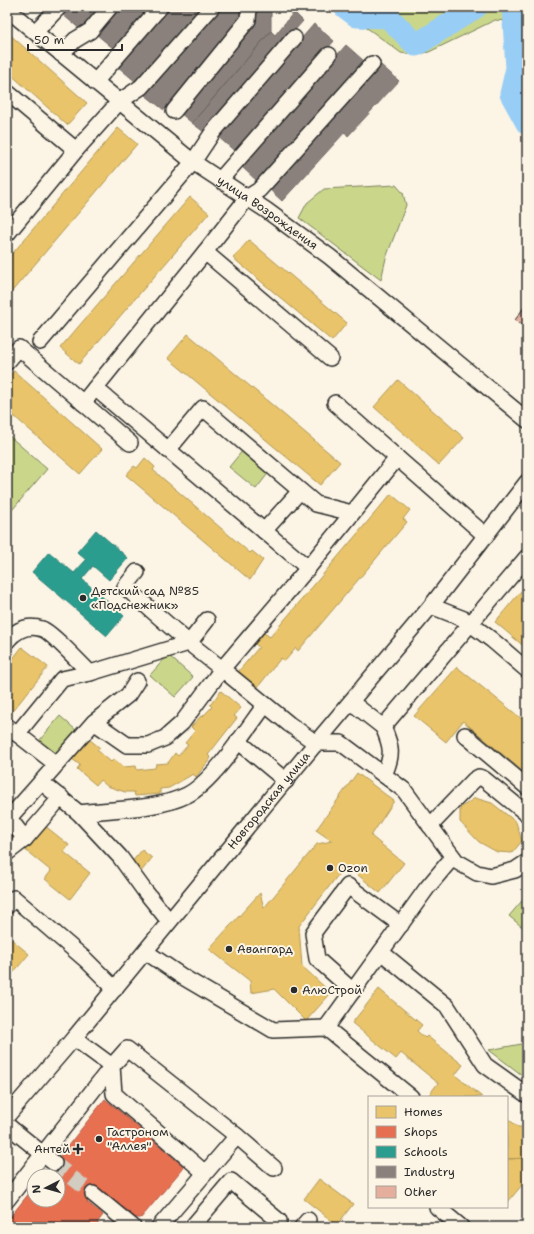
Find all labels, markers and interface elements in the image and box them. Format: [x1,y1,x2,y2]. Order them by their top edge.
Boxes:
scale bar [28,26,122,52]
text: 50 m [34,32,64,48]
street label: улица Возрождения [214,172,321,253]
place label: Детский сад №85 «Подснежник» [91,583,199,613]
marker: Детский сад №85 «Подснежник» [78,593,88,603]
street label: Новгородская улица [224,748,314,853]
place label: Ozon [338,860,368,876]
marker: Ozon [325,863,335,873]
place label: Авангард [237,941,293,957]
marker: Авангард [224,944,234,954]
place label: АлюСтрой [302,982,362,998]
marker: АлюСтрой [289,985,299,995]
legend [368,1096,508,1208]
text: Homes [404,1104,443,1120]
place label: Гастроном "Аллея" [107,1124,169,1154]
text: Shops [404,1124,438,1140]
marker: Гастроном "Аллея" [94,1134,104,1144]
place label: Антей [34,1141,70,1157]
marker: Антей [73,1144,83,1154]
text: Schools [404,1144,448,1160]
text: Industry [404,1164,455,1180]
north arrow [26,1168,66,1208]
text: N [29,1184,44,1194]
text: Other [404,1184,438,1200]

